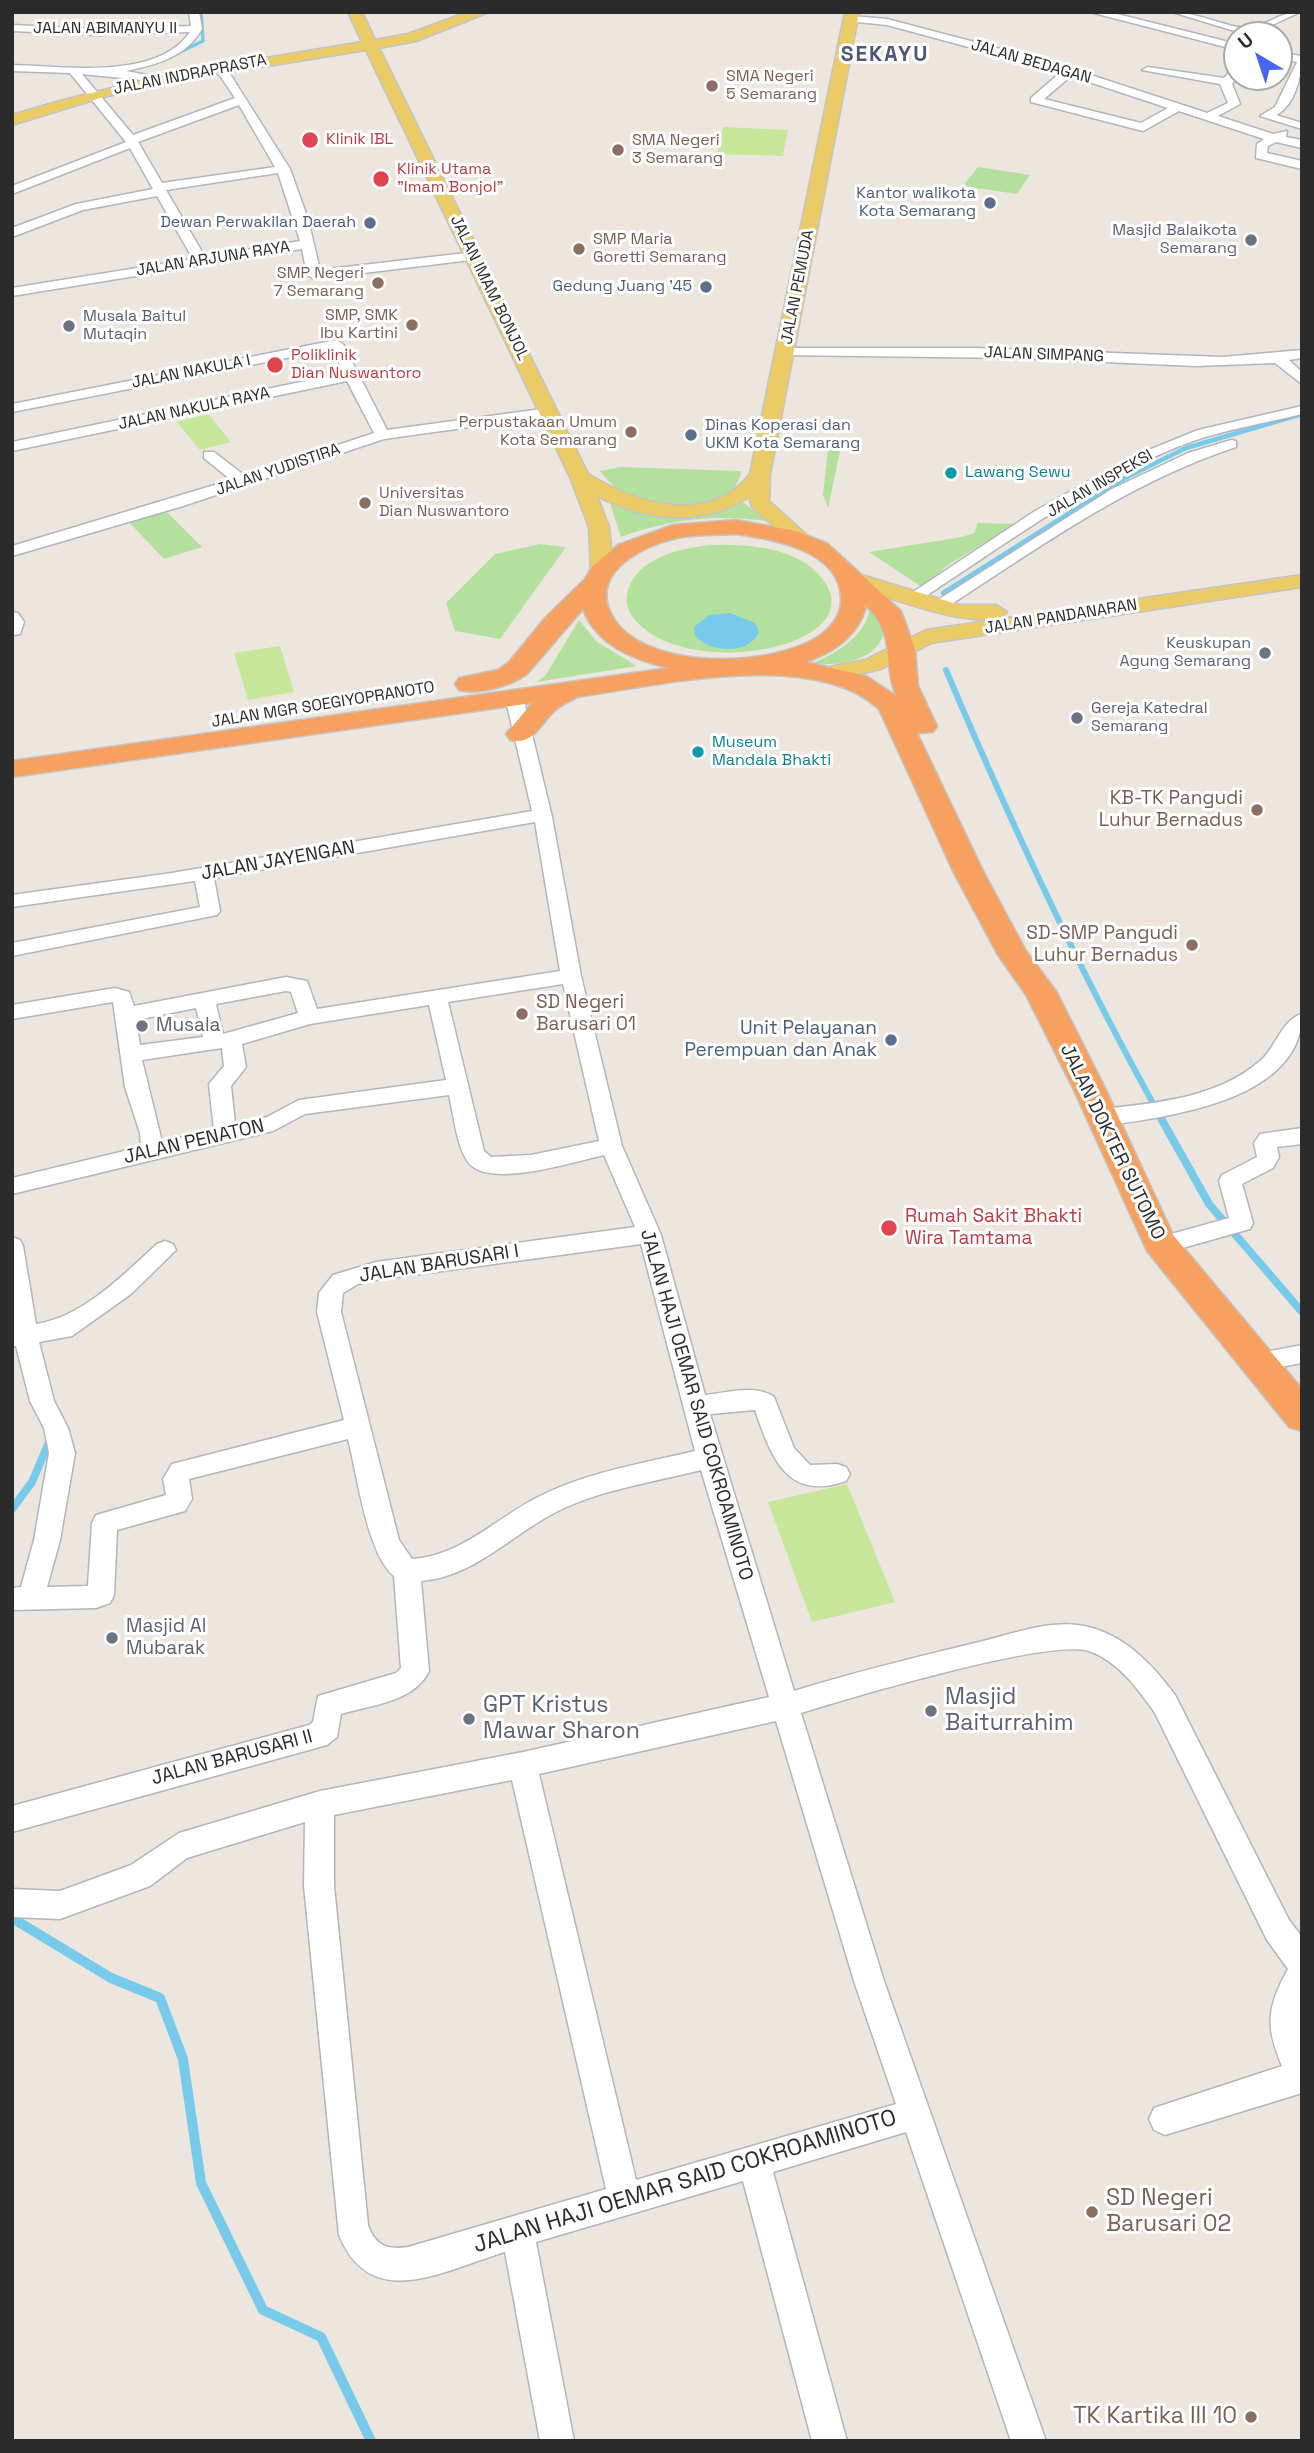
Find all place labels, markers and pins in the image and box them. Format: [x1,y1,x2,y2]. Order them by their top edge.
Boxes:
place label: SMA Negeri 5 Semarang [726,67,817,105]
marker: SMA Negeri 5 Semarang [704,78,720,94]
marker: Klinik IBL [300,130,320,150]
place label: Klinik IBL [326,130,393,150]
place label: SMA Negeri 3 Semarang [632,131,723,169]
marker: SMA Negeri 3 Semarang [610,142,626,158]
place label: Klinik Utama "Imam Bonjol" [397,160,503,198]
marker: Klinik Utama "Imam Bonjol" [371,169,391,189]
place label: Kantor walikota Kota Semarang [856,184,976,222]
marker: Kantor walikota Kota Semarang [982,195,998,211]
place label: Dewan Perwakilan Daerah [160,213,356,233]
marker: Dewan Perwakilan Daerah [362,215,378,231]
place label: Masjid Balaikota Semarang [1112,221,1237,259]
place label: SMP Maria Goretti Semarang [593,230,726,268]
marker: Masjid Balaikota Semarang [1243,232,1259,248]
marker: SMP Maria Goretti Semarang [571,241,587,257]
place label: SMP Negeri 7 Semarang [274,264,364,302]
marker: SMP Negeri 7 Semarang [370,275,386,291]
place label: Gedung Juang '45 [552,277,692,297]
marker: Gedung Juang '45 [698,279,714,295]
place label: SMP, SMK Ibu Kartini [320,306,398,344]
place label: Musala Baitul Mutaqin [83,307,186,345]
marker: SMP, SMK Ibu Kartini [404,317,420,333]
marker: Musala Baitul Mutaqin [61,318,77,334]
place label: Poliklinik Dian Nuswantoro [291,346,421,384]
marker: Poliklinik Dian Nuswantoro [265,355,285,375]
place label: Perpustakaan Umum Kota Semarang [459,413,617,451]
place label: Dinas Koperasi dan UKM Kota Semarang [705,416,860,454]
marker: Perpustakaan Umum Kota Semarang [623,424,639,440]
marker: Dinas Koperasi dan UKM Kota Semarang [683,427,699,443]
place label: Lawang Sewu [965,463,1071,483]
marker: Lawang Sewu [943,465,959,481]
place label: Universitas Dian Nuswantoro [379,484,509,522]
marker: Universitas Dian Nuswantoro [357,495,373,511]
place label: Keuskupan Agung Semarang [1119,634,1251,672]
marker: Keuskupan Agung Semarang [1257,645,1273,661]
place label: Gereja Katedral Semarang [1091,699,1208,737]
marker: Gereja Katedral Semarang [1069,710,1085,726]
place label: Museum Mandala Bhakti [712,733,831,771]
marker: Museum Mandala Bhakti [690,744,706,760]
place label: KB-TK Pangudi Luhur Bernadus [1099,788,1243,832]
marker: KB-TK Pangudi Luhur Bernadus [1249,802,1265,818]
place label: SD-SMP Pangudi Luhur Bernadus [1026,923,1178,967]
marker: SD-SMP Pangudi Luhur Bernadus [1184,937,1200,953]
place label: SD Negeri Barusari 01 [536,992,636,1036]
marker: SD Negeri Barusari 01 [514,1006,530,1022]
place label: Musala [156,1015,221,1037]
marker: Musala [134,1018,150,1034]
place label: Unit Pelayanan Perempuan dan Anak [684,1018,877,1062]
marker: Unit Pelayanan Perempuan dan Anak [883,1032,899,1048]
place label: Rumah Sakit Bhakti Wira Tamtama [905,1206,1082,1250]
marker: Rumah Sakit Bhakti Wira Tamtama [879,1218,899,1238]
place label: Masjid Al Mubarak [126,1616,206,1660]
marker: Masjid Al Mubarak [104,1630,120,1646]
place label: Masjid Baiturrahim [945,1684,1073,1738]
place label: GPT Kristus Mawar Sharon [483,1692,640,1746]
marker: Masjid Baiturrahim [923,1703,939,1719]
marker: GPT Kristus Mawar Sharon [461,1711,477,1727]
place label: SD Negeri Barusari 02 [1106,2185,1231,2239]
marker: SD Negeri Barusari 02 [1084,2204,1100,2220]
place label: TK Kartika III 10 [1073,2403,1237,2431]
marker: TK Kartika III 10 [1243,2409,1259,2425]

